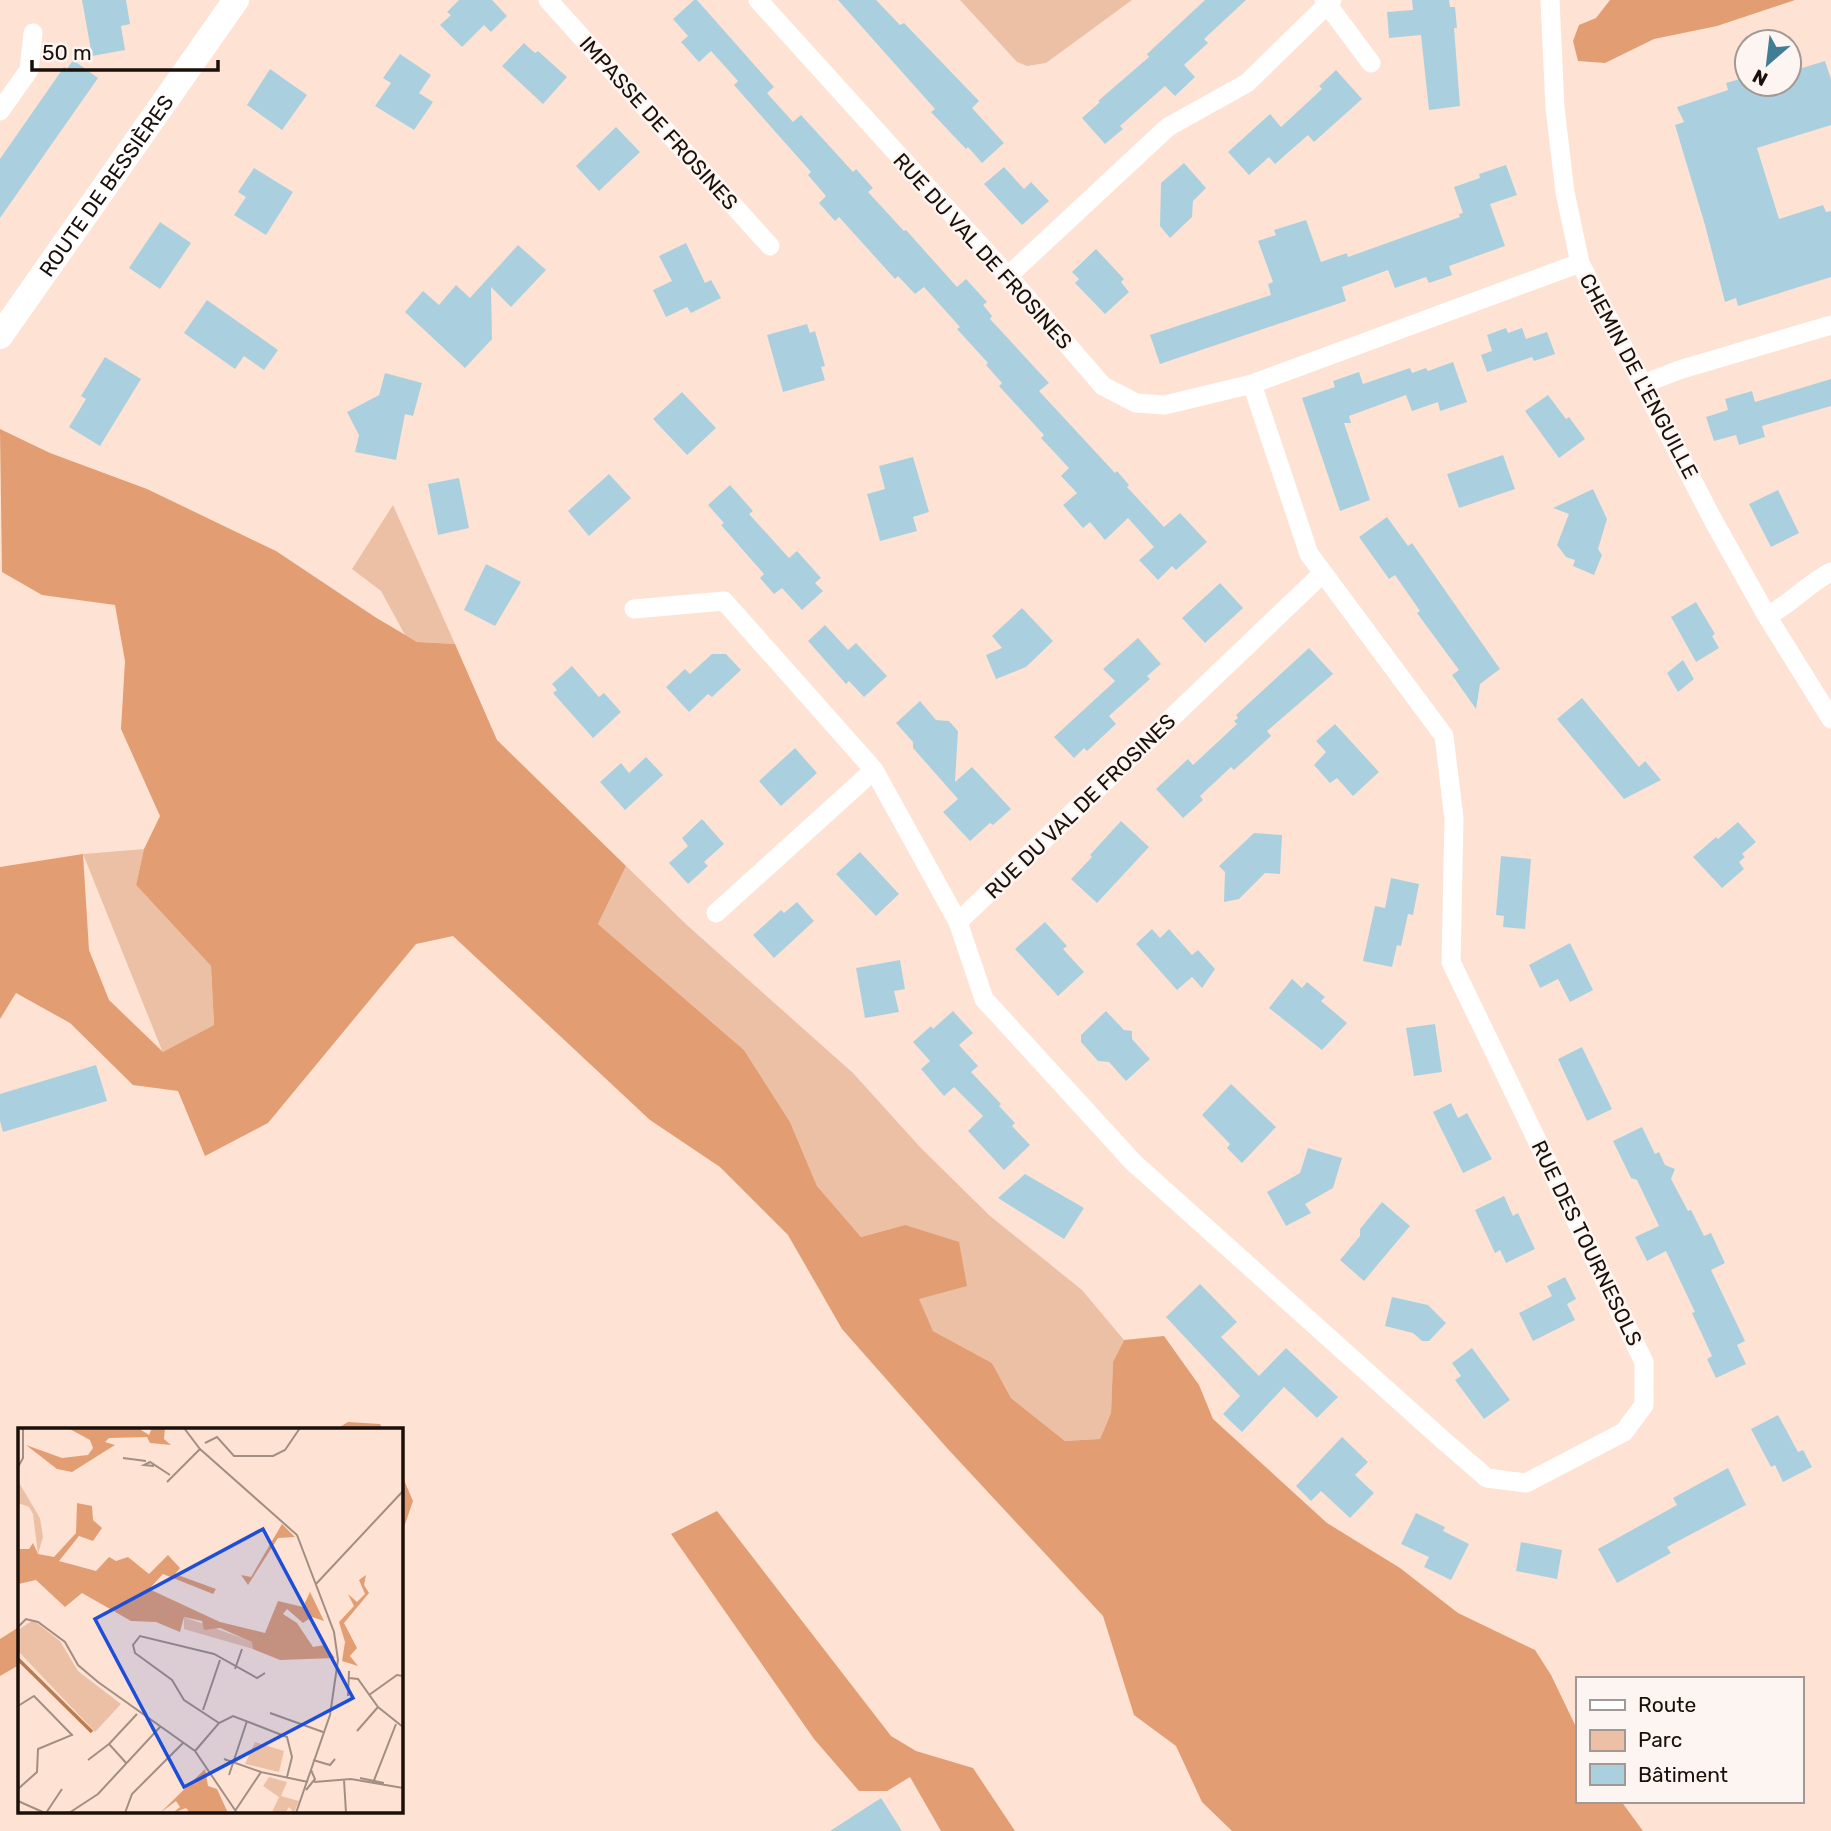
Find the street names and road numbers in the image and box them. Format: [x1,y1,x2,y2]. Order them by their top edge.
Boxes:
street label: IMPASSE DE FROSINES [575,31,743,215]
street label: ROUTE DE BESSIÈRES [33,90,178,281]
street label: RUE DU VAL DE FROSINES [888,148,1078,354]
street label: CHEMIN DE L'ENGUILLE [1574,269,1704,483]
street label: RUE DU VAL DE FROSINES [980,708,1180,904]
street label: RUE DES TOURNESOLS [1526,1136,1648,1350]

